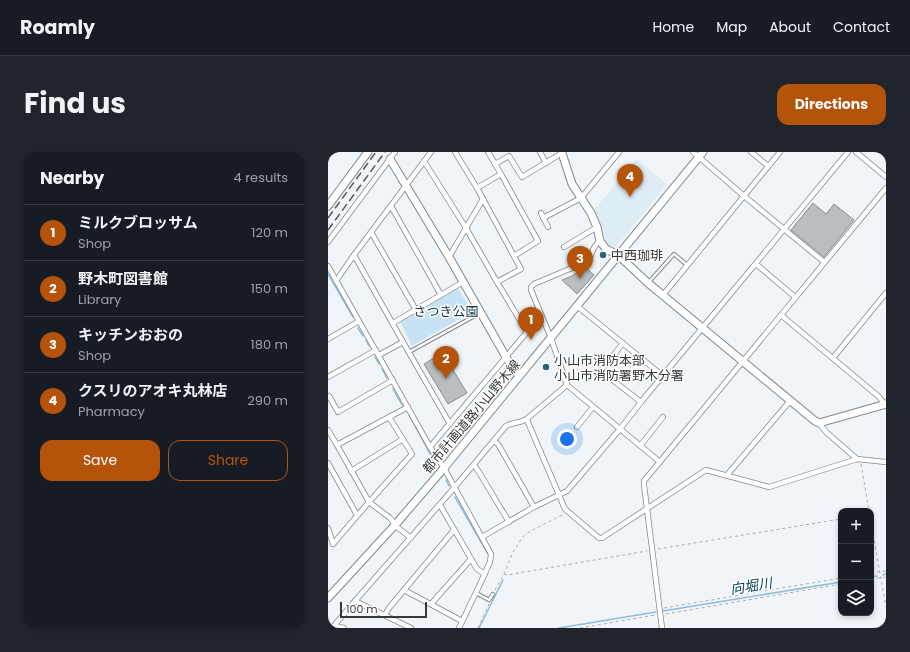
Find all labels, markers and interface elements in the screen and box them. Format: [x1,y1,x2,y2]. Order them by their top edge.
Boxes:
text: Roamly [20,14,95,41]
text: Home [652,17,694,37]
text: Map [716,17,747,37]
text: About [769,17,811,37]
text: Contact [833,17,890,37]
text: Find us [24,84,126,123]
button: Directions [777,84,886,125]
pin: 4 [617,164,643,197]
text: Nearby [40,166,104,190]
text: 4 results [234,168,288,187]
text: ミルクブロッサム [78,212,198,233]
text: 1 [51,223,55,242]
text: 120 m [251,223,288,242]
text: Shop [78,234,111,253]
pin: 3 [567,246,593,279]
place label: 中西珈琲 [611,246,663,265]
marker: 中西珈琲 [598,250,608,260]
text: 野木町図書館 [78,268,168,289]
text: 2 [49,279,57,298]
text: 150 m [251,279,288,298]
text: Library [78,290,121,309]
park label: さつき公園 [413,302,479,321]
pin: 1 [518,307,544,340]
text: キッチンおおの [78,324,183,345]
text: 3 [49,335,57,354]
text: 180 m [251,335,288,354]
text: Shop [78,346,111,365]
pin: 2 [433,346,459,379]
place label: 小山市消防本部 小山市消防署野木分署 [554,351,684,385]
street label: 都市計画道路小山野木線 [418,355,525,477]
marker: 小山市消防本部 小山市消防署野木分署 [541,362,551,372]
text: クスリのアオキ丸林店 [78,380,228,401]
text: 4 [49,391,57,410]
text: 290 m [247,391,288,410]
text: Pharmacy [78,402,145,421]
your location [557,429,577,449]
button: Save [40,440,160,481]
button: Share [168,440,288,481]
map controls [838,508,874,616]
button: + [838,508,874,544]
button: − [838,544,874,580]
water label: 向堀川 [729,573,775,599]
button: layers [838,580,874,616]
scale bar [340,600,427,619]
text: 100 m [346,601,378,617]

